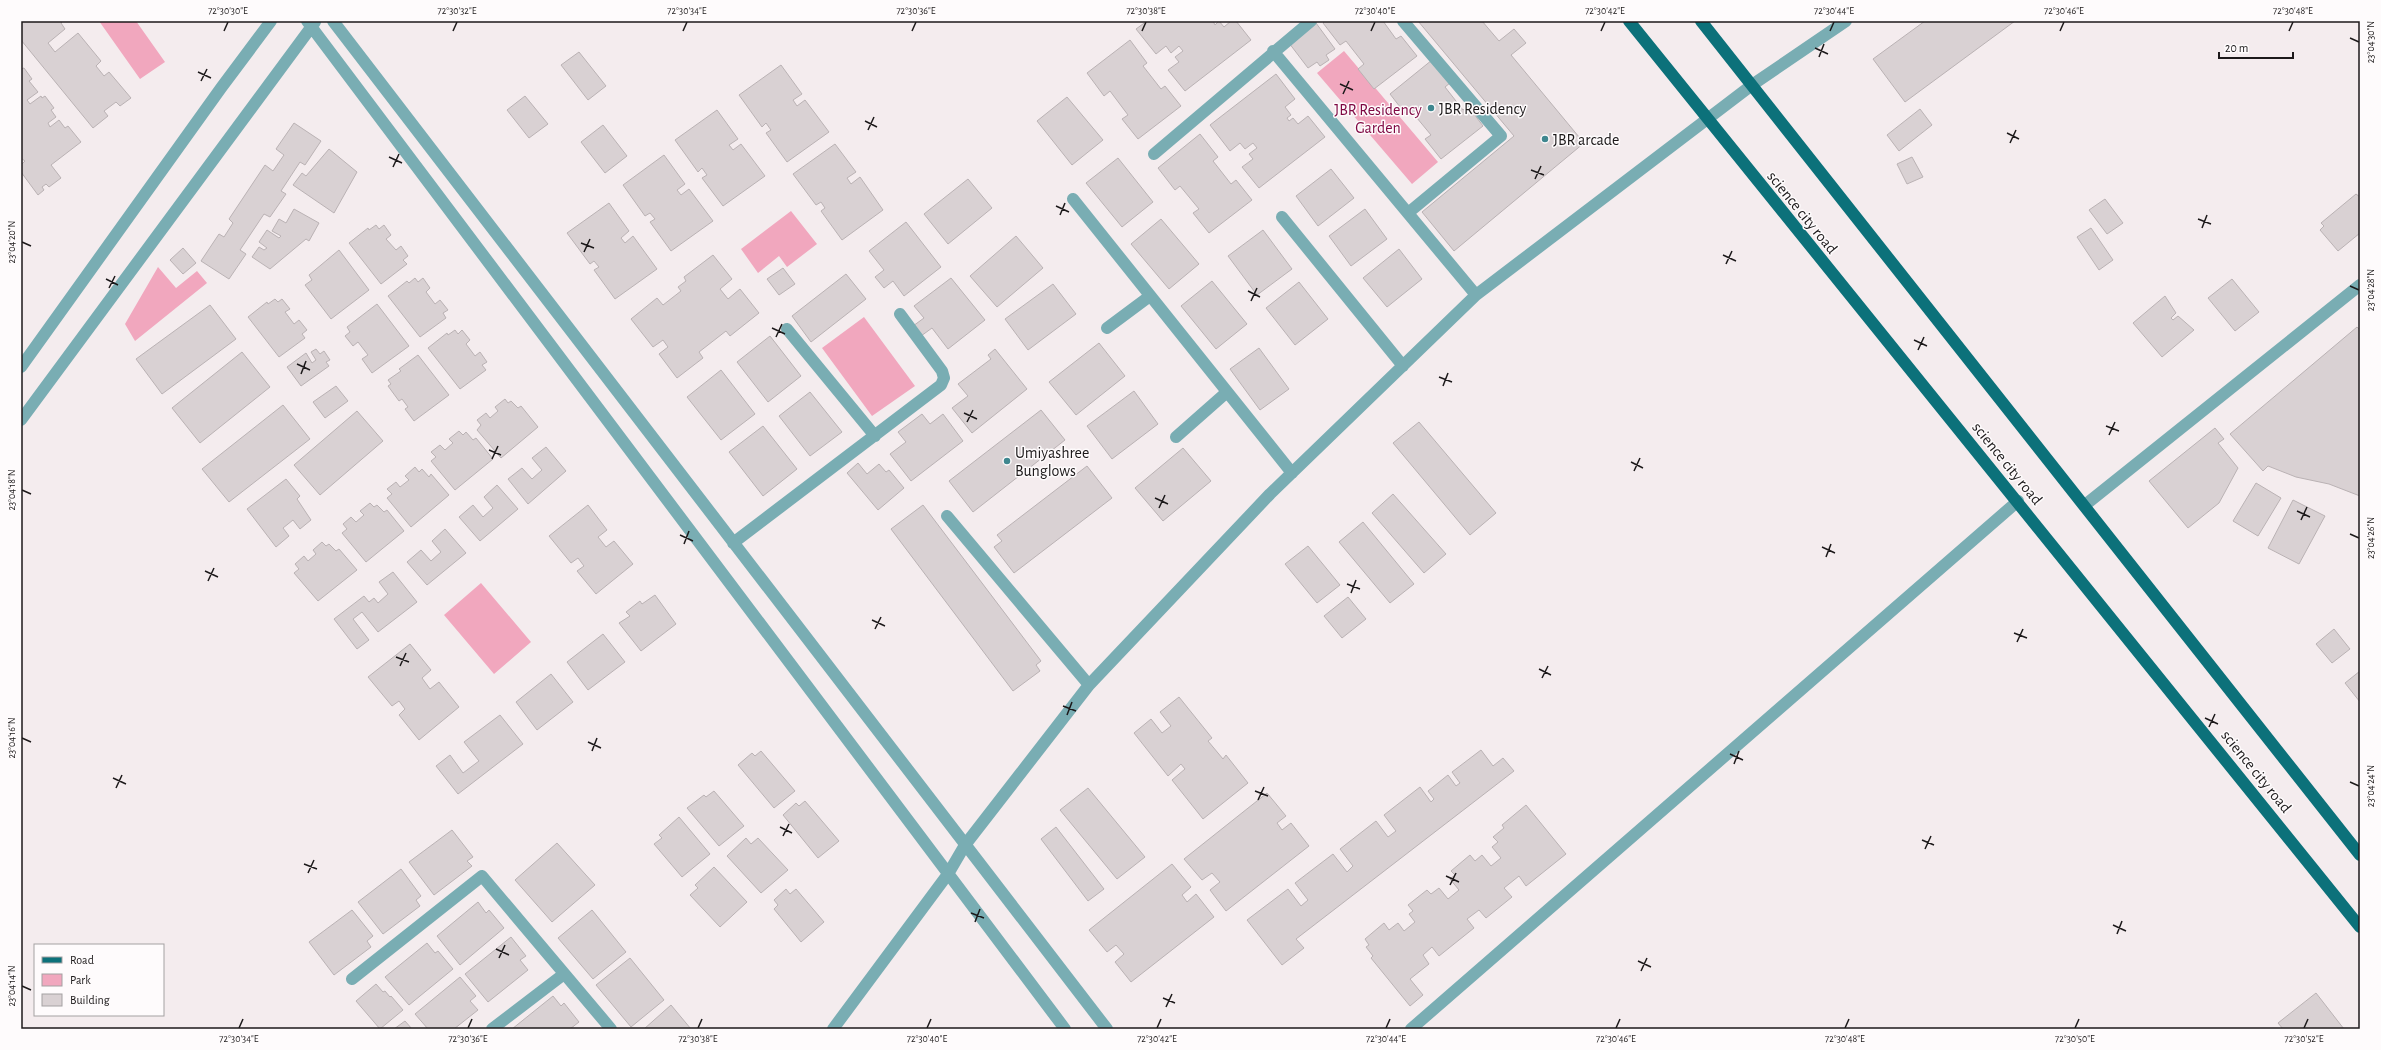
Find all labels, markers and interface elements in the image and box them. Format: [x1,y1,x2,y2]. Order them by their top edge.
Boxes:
text: 72°30'30"E [208,6,248,16]
text: 72°30'32"E [438,6,477,16]
text: 72°30'34"E [667,6,707,16]
text: 72°30'36"E [896,6,936,16]
text: 72°30'38"E [1126,6,1166,16]
text: 72°30'40"E [1355,6,1395,16]
text: 72°30'42"E [1585,6,1625,16]
text: 72°30'44"E [1814,6,1854,16]
text: 72°30'46"E [2044,6,2084,16]
text: 72°30'48"E [2273,6,2313,16]
text: 23°04'30"N [2366,21,2376,63]
scale bar [2219,34,2293,60]
text: 20 m [2225,42,2248,54]
place label: JBR Residency [1439,101,1527,118]
park label: JBR Residency Garden [1334,102,1422,136]
marker: JBR Residency [1426,103,1436,113]
place label: JBR arcade [1553,132,1620,148]
marker: JBR arcade [1540,134,1550,144]
street label: science city road [1763,168,1840,258]
text: 23°04'20"N [7,221,17,263]
text: 23°04'28"N [2366,269,2376,311]
street label: science city road [1968,419,2045,509]
place label: Umiyashree Bunglows [1015,445,1089,479]
marker: Umiyashree Bunglows [1002,456,1012,466]
text: 23°04'18"N [7,469,17,511]
text: 23°04'26"N [2366,517,2376,559]
text: 23°04'16"N [7,717,17,759]
street label: science city road [2217,727,2294,817]
text: 23°04'24"N [2366,765,2376,807]
legend [34,944,164,1016]
text: Road [70,954,94,966]
text: 23°04'14"N [7,965,17,1007]
text: Park [70,974,91,986]
text: Building [70,994,110,1006]
text: 72°30'34"E [219,1034,259,1044]
text: 72°30'36"E [448,1034,488,1044]
text: 72°30'38"E [678,1034,718,1044]
text: 72°30'40"E [907,1034,947,1044]
text: 72°30'42"E [1137,1034,1177,1044]
text: 72°30'44"E [1366,1034,1406,1044]
text: 72°30'46"E [1596,1034,1636,1044]
text: 72°30'48"E [1825,1034,1865,1044]
text: 72°30'50"E [2055,1034,2095,1044]
text: 72°30'52"E [2284,1034,2324,1044]

